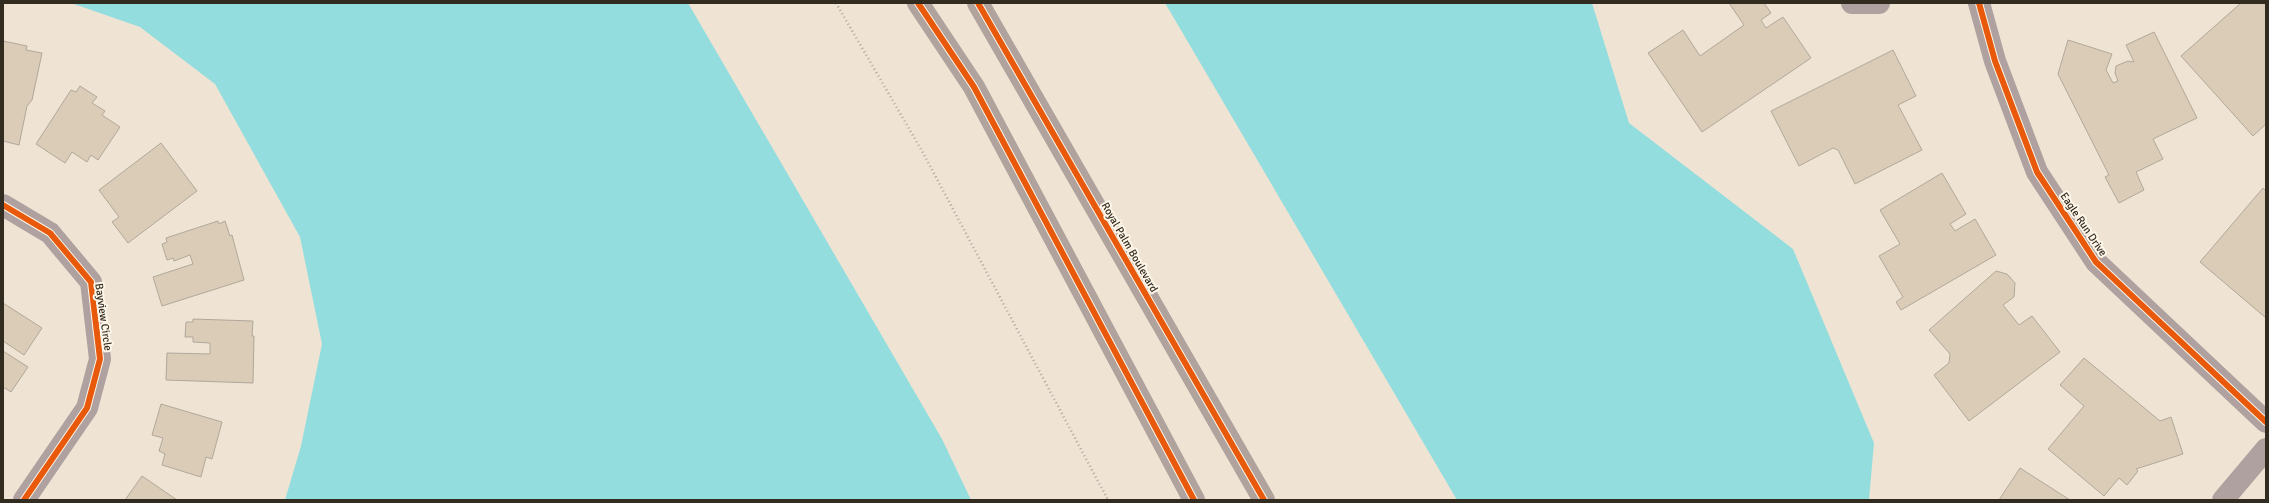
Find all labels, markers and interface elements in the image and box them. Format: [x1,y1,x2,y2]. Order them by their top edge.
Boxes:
street label: Eagle Run Drive [2058,190,2110,259]
street label: Royal Palm Boulevard [1099,200,1161,295]
street label: Bayview Circle [92,282,115,352]

